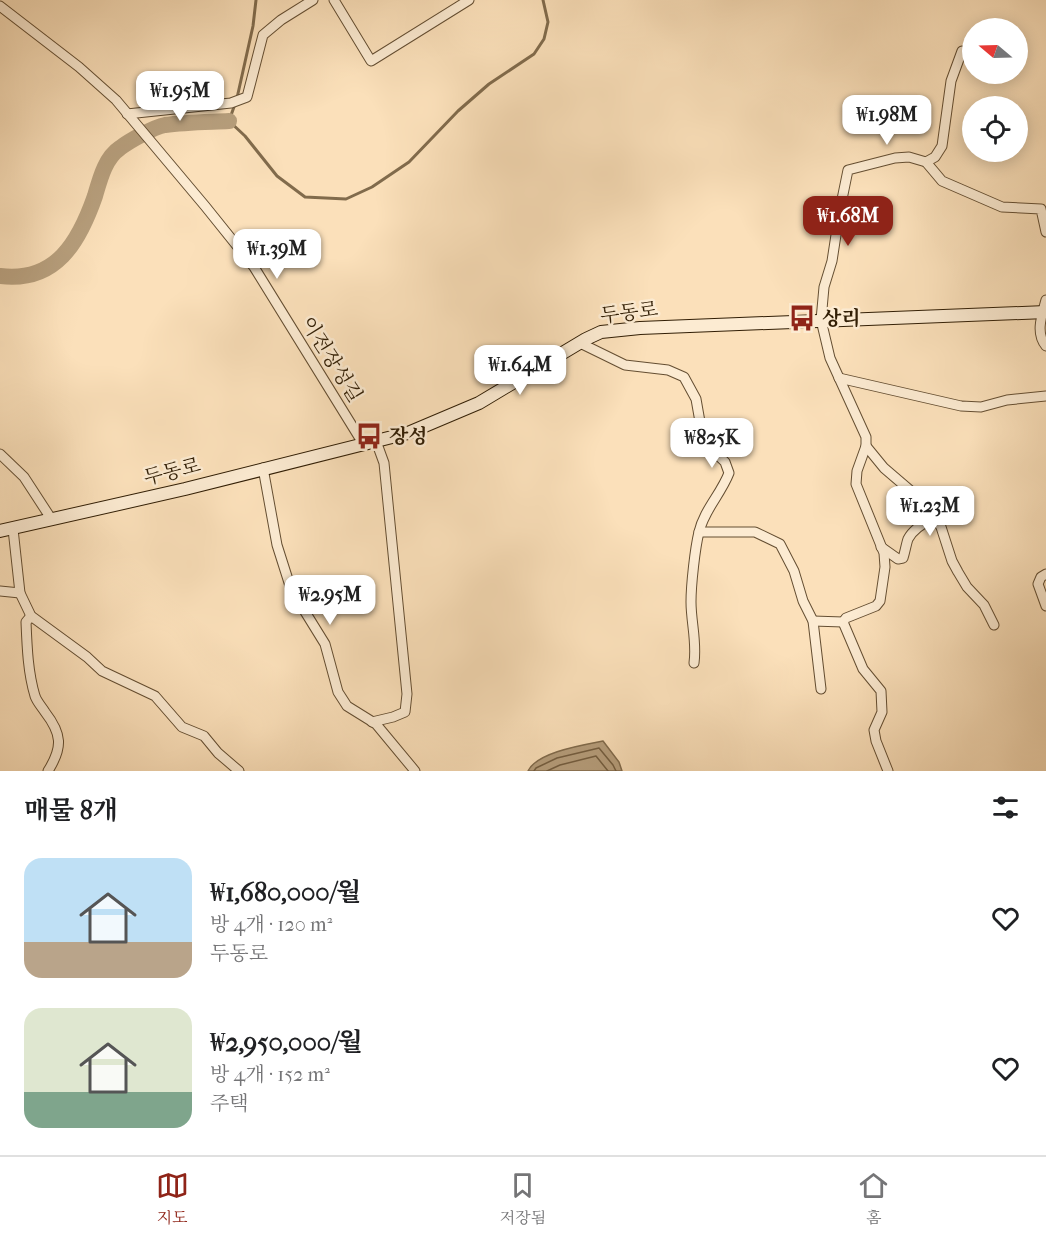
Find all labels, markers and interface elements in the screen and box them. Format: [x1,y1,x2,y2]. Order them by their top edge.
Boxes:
north arrow [962,18,1028,84]
map controls [962,18,1028,162]
pin: ₩1.95M [131,71,229,122]
text: ₩1.95M [150,79,210,102]
pin: ₩1.98M [838,95,936,146]
button: locate [962,96,1028,162]
text: ₩1.98M [856,103,918,126]
pin: ₩1.68M [799,196,897,247]
text: ₩1.68M [817,204,879,227]
pin: ₩1.39M [228,229,326,280]
text: ₩1.39M [247,237,307,260]
street label: 두동로 [599,298,659,327]
bus stop icon: 상리 [787,303,817,333]
place label: 상리 [822,307,861,330]
street label: 이전장성길 [296,312,367,406]
pin: ₩1.64M [471,345,569,396]
text: ₩1.64M [488,353,552,376]
pin: ₩825K [670,418,754,469]
bus stop icon: 장성 [354,421,384,451]
place label: 장성 [389,425,428,448]
text: ₩825K [684,426,740,449]
street label: 두동로 [141,453,203,490]
pin: ₩1.23M [881,486,979,537]
text: ₩1.23M [900,494,960,517]
pin: ₩2.95M [281,575,379,626]
text: ₩2.95M [298,583,362,606]
icon: filters [989,791,1022,824]
text: 매물 8개 [24,795,118,826]
text: ₩1,680,000/월 [210,877,361,908]
icon: home [72,882,144,954]
icon: heart [989,902,1022,935]
text: 방 4개 · 120 m² [210,913,332,936]
text: 두동로 [210,942,268,965]
text: ₩2,950,000/월 [210,1027,363,1058]
icon: home [72,1032,144,1104]
icon: heart [989,1052,1022,1085]
text: 방 4개 · 152 m² [210,1063,330,1086]
text: 주택 [210,1092,249,1115]
tab: 지도 [156,1169,189,1228]
tab: 저장됨 [500,1169,546,1228]
tab: 홈 [857,1169,890,1228]

